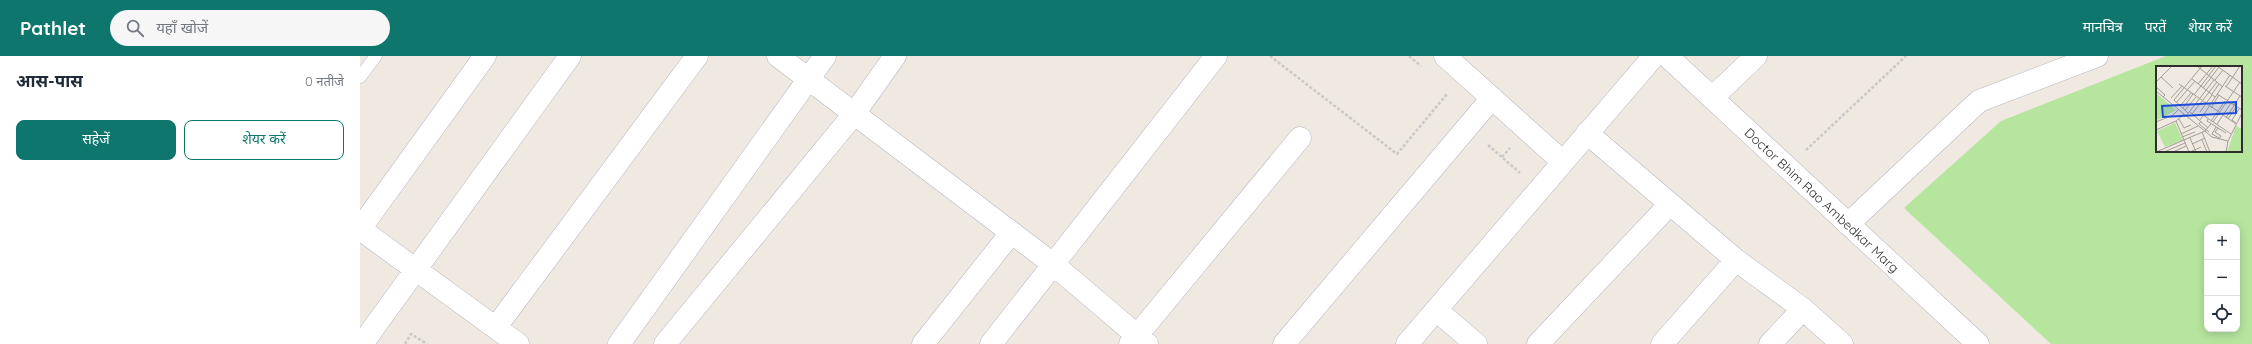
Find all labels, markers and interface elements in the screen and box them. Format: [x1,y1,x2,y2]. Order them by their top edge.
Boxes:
search box [110,10,390,46]
text: Pathlet [20,16,86,40]
icon: search [124,17,146,39]
text: यहाँ खोजें [156,18,208,37]
text: मानचित्र [2083,18,2123,36]
text: परतें [2145,18,2166,36]
text: शेयर करें [2188,18,2232,36]
inset map [2156,66,2242,152]
text: आस-पास [16,70,83,91]
text: 0 नतीजे [305,73,344,89]
button: सहेजें [16,120,176,160]
button: शेयर करें [184,120,344,160]
street label: Doctor Bhim Rao Ambedkar Marg [1742,124,1902,276]
map controls [2204,224,2240,332]
button: + [2204,224,2240,260]
button: − [2204,260,2240,296]
button: locate [2204,296,2240,332]

